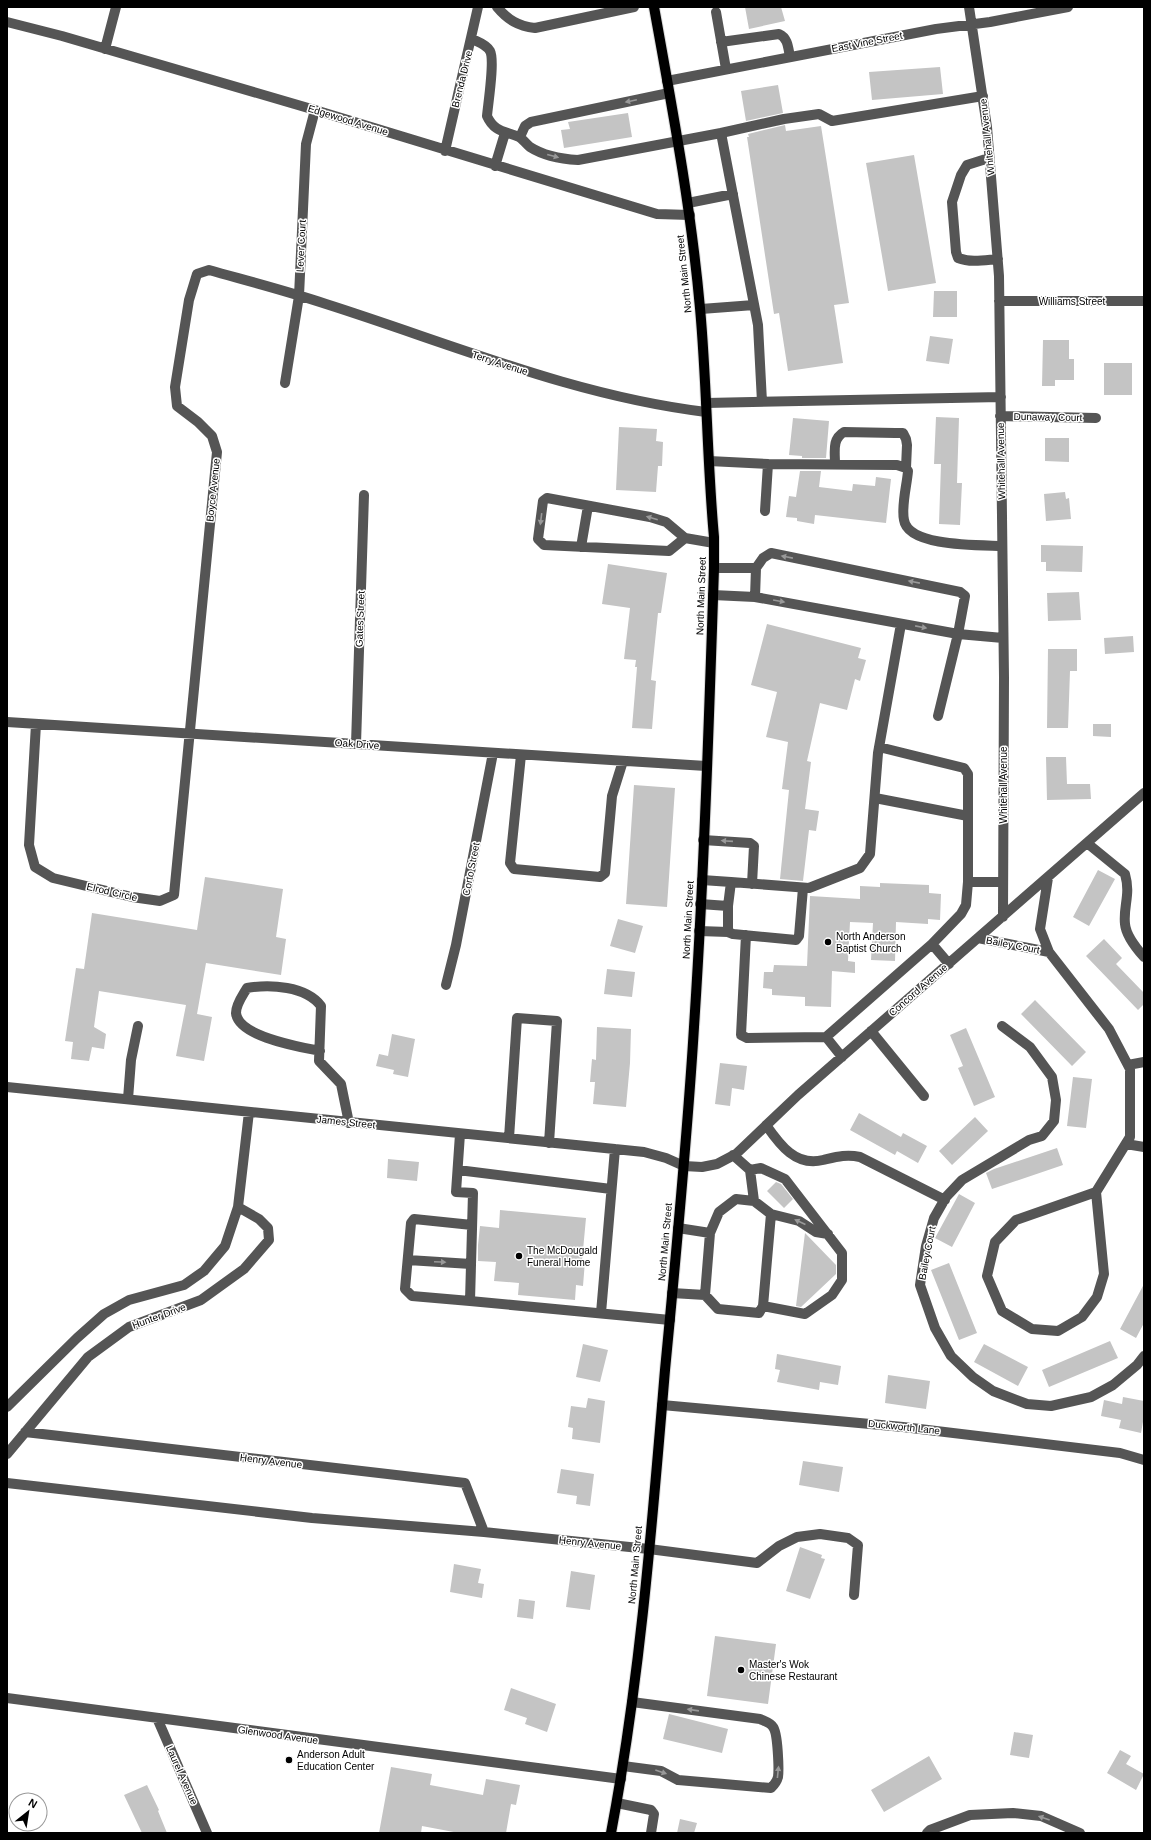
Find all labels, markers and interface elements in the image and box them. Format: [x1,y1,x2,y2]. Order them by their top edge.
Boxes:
street label: East Vine Street [831,30,904,54]
street label: Brenda Drive [450,49,475,109]
one-way arrow [625,98,637,104]
street label: Whitehall Avenue [977,98,996,176]
street label: Edgewood Avenue [307,103,390,138]
one-way arrow [548,153,560,159]
street label: Lever Court [294,219,308,272]
street label: North Main Street [674,234,694,314]
street label: Williams Street [1039,296,1106,307]
street label: Terry Avenue [471,349,530,377]
street label: Dunaway Court [1013,411,1083,423]
street label: Whitehall Avenue [995,422,1007,500]
street label: Boyce Avenue [204,457,222,522]
one-way arrow [537,513,544,525]
one-way arrow [646,515,658,521]
one-way arrow [781,553,793,559]
street label: North Main Street [694,556,708,635]
one-way arrow [908,579,920,585]
street label: Gates Street [354,591,366,647]
one-way arrow [773,598,786,604]
one-way arrow [915,624,927,630]
street label: Oak Drive [334,737,380,751]
street label: Whitehall Avenue [998,746,1009,824]
one-way arrow [721,838,733,845]
street label: Corto Street [460,841,482,897]
street label: North Main Street [680,880,696,959]
street label: Elrod Circle [86,881,139,903]
place label: North Anderson Baptist Church [836,931,906,954]
street label: Bailey Court [985,934,1041,956]
marker: North Anderson Baptist Church [823,937,833,947]
street label: Concord Avenue [887,961,950,1018]
street label: James Street [316,1113,376,1131]
street label: North Main Street [656,1202,674,1282]
one-way arrow [794,1219,806,1225]
street label: Bailey Court [916,1225,938,1281]
place label: The McDougald Funeral Home [527,1245,598,1268]
marker: The McDougald Funeral Home [514,1251,524,1261]
one-way arrow [434,1258,446,1265]
street label: Hunter Drive [131,1301,188,1331]
street label: Duckworth Lane [867,1418,941,1436]
street label: Henry Avenue [239,1452,303,1470]
street label: North Main Street [626,1525,644,1605]
street label: Henry Avenue [558,1534,622,1552]
place label: Master's Wok Chinese Restaurant [749,1659,838,1682]
marker: Master's Wok Chinese Restaurant [736,1665,746,1675]
one-way arrow [687,1707,699,1714]
street label: Glenwood Avenue [237,1724,319,1746]
street label: Laurel Avenue [164,1744,200,1807]
place label: Anderson Adult Education Center [297,1749,375,1772]
marker: Anderson Adult Education Center [284,1755,294,1765]
one-way arrow [775,1766,782,1778]
one-way arrow [656,1770,668,1776]
north arrow [8,1792,48,1832]
text: N [27,1796,39,1811]
one-way arrow [1038,1814,1050,1820]

